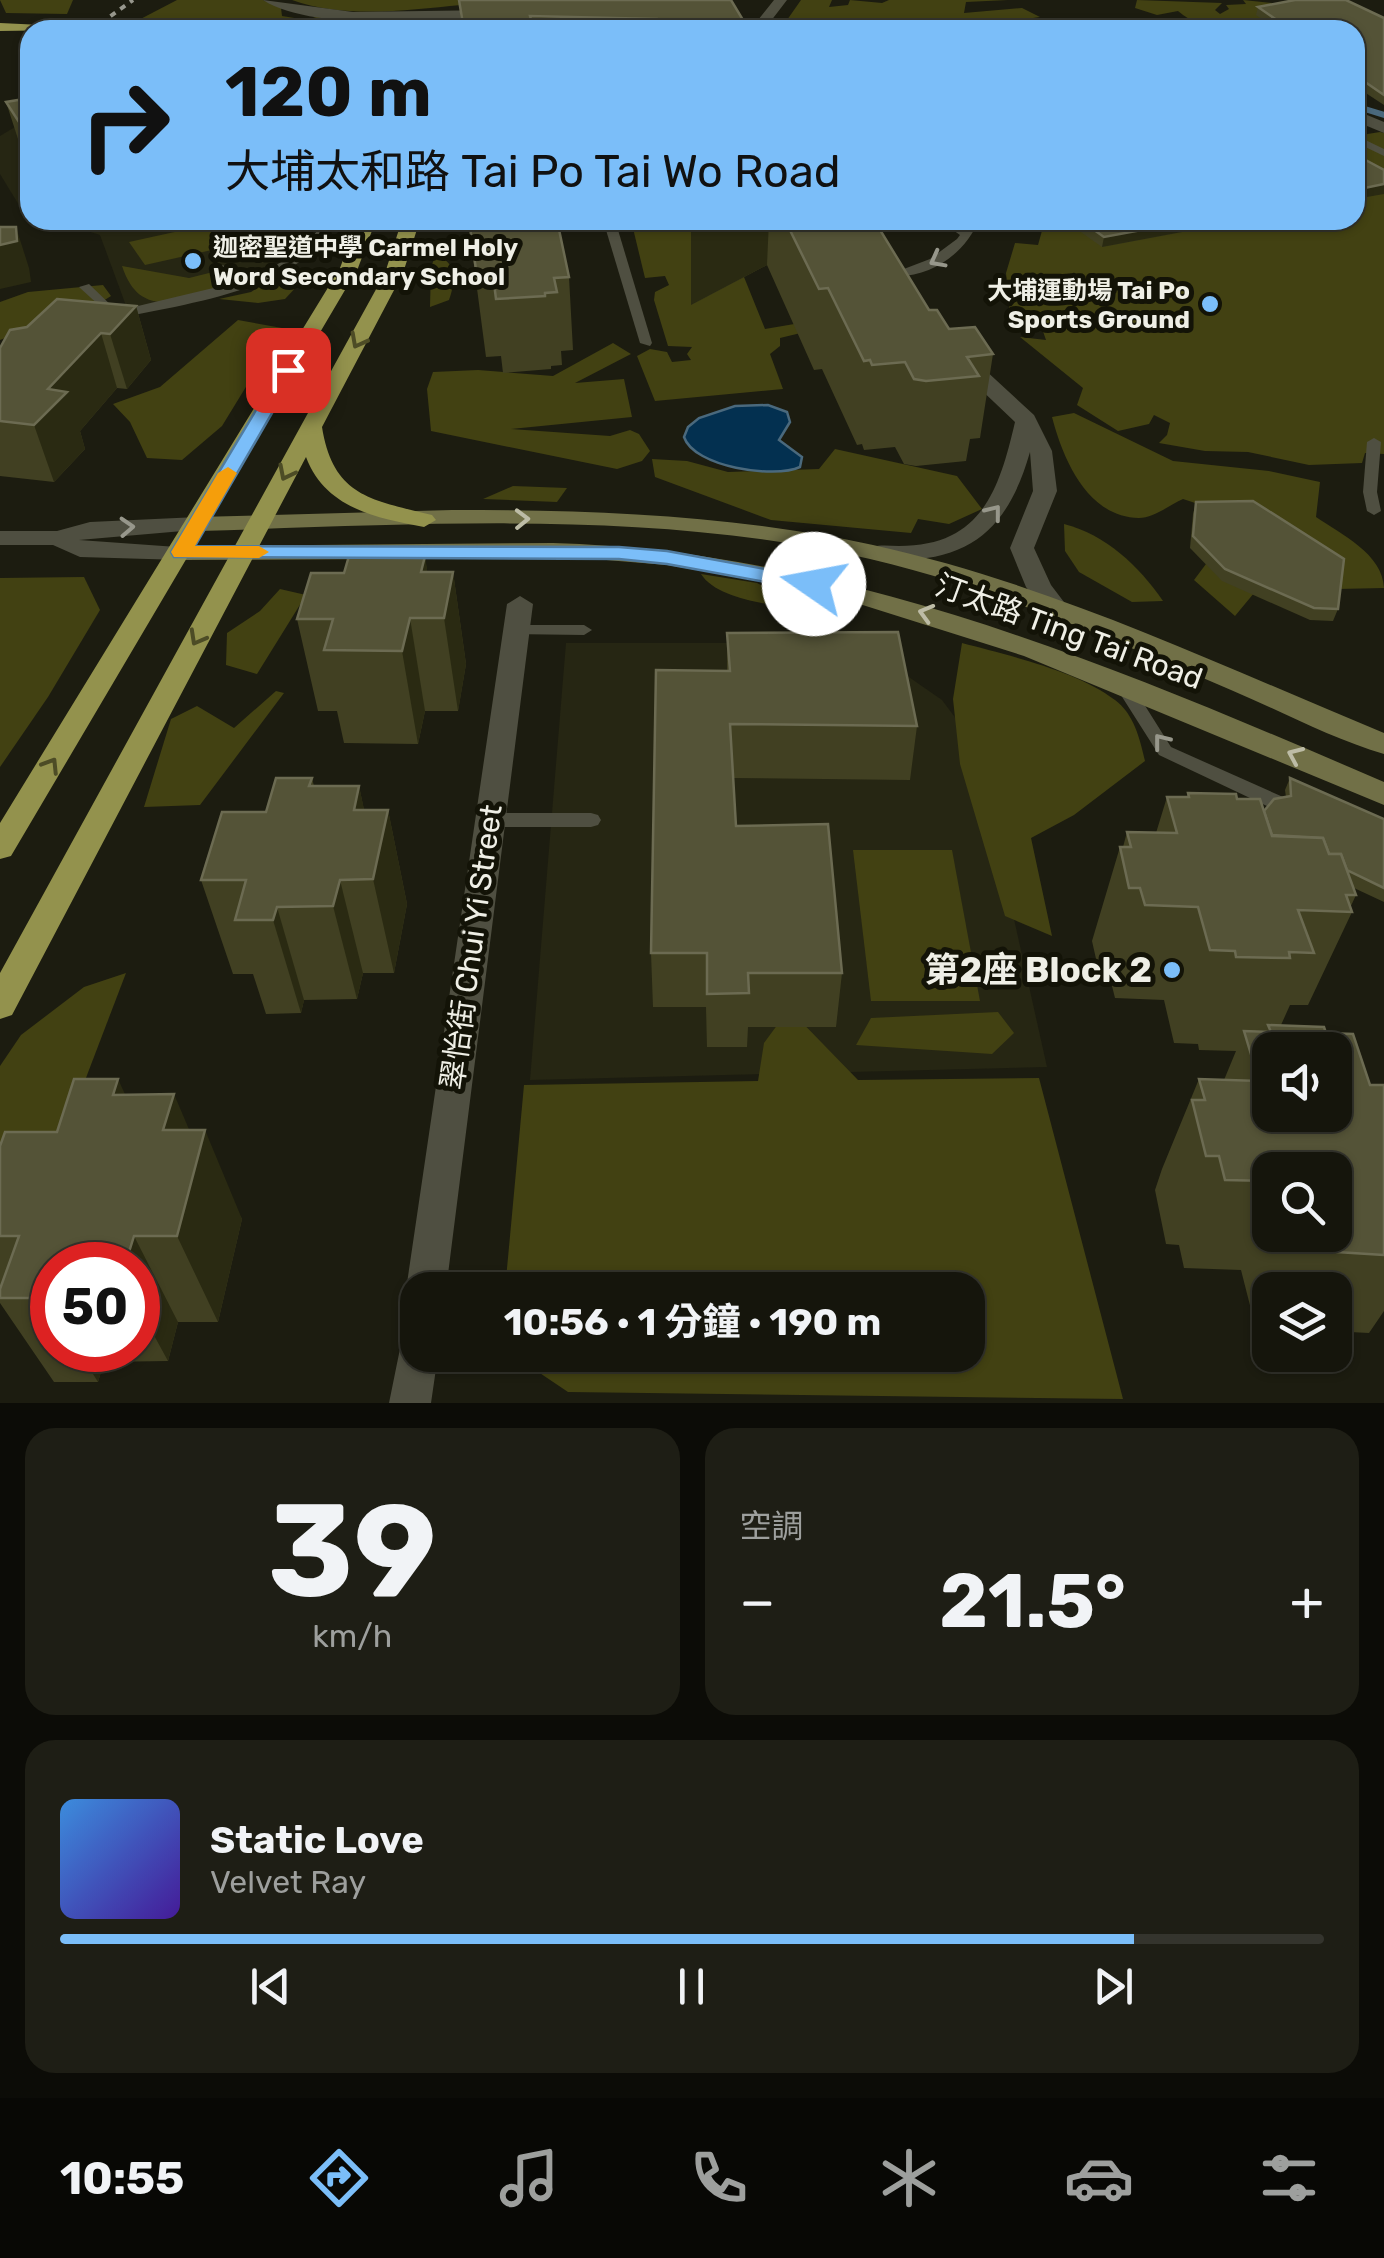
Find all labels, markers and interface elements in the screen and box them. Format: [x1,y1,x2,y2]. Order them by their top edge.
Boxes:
text: 120 m [225,51,432,134]
icon: right [60,60,190,190]
text: 大埔太和路 Tai Po Tai Wo Road [225,145,841,198]
place label: 迦密聖道中學 Carmel Holy Word Secondary School [213,233,518,291]
one-way arrow [929,248,947,267]
marker: 迦密聖道中學 Carmel Holy Word Secondary School [182,250,204,272]
place label: 大埔運動場 Tai Po Sports Ground [987,276,1190,334]
marker: 大埔運動場 Tai Po Sports Ground [1199,293,1221,315]
pin [246,328,331,413]
one-way arrow [350,330,370,348]
icon: arrive [261,343,316,398]
one-way arrow [278,463,298,481]
one-way arrow [982,505,999,523]
one-way arrow [514,508,530,529]
one-way arrow [120,517,136,538]
position arrow [762,532,866,636]
street label: 汀太路 Ting Tai Road [931,567,1207,697]
one-way arrow [919,604,936,625]
one-way arrow [190,627,210,645]
one-way arrow [1155,734,1172,752]
one-way arrow [1287,747,1305,767]
one-way arrow [39,758,58,776]
street label: 翠怡街 Chui Yi Street [434,802,510,1092]
place label: 第2座 Block 2 [925,949,1152,991]
marker: 第2座 Block 2 [1161,959,1183,981]
map controls [1252,1032,1352,1372]
button: sound [1252,1032,1352,1132]
button: search [1252,1152,1352,1252]
speed limit sign: 50 [30,1242,160,1372]
button: layers [1252,1272,1352,1372]
text: 10:56 · 1 分鐘 · 190 m [504,1299,881,1345]
text: 39 [268,1474,437,1629]
text: 空調 [740,1507,804,1545]
text: 21.5° [939,1557,1126,1646]
text: − [740,1569,775,1634]
text: + [1290,1569,1324,1634]
text: km/h [312,1617,392,1655]
text: Static Love [210,1817,424,1863]
text: Velvet Ray [210,1863,366,1901]
icon: previous [243,1959,298,2014]
icon: pause [664,1959,719,2014]
icon: next [1086,1959,1141,2014]
icon: directions [304,2143,374,2213]
icon: music [494,2143,564,2213]
icon: phone [684,2143,754,2213]
icon: climate [874,2143,944,2213]
icon: car [1064,2143,1134,2213]
icon: filters [1254,2143,1324,2213]
text: 10:55 [60,2152,184,2205]

